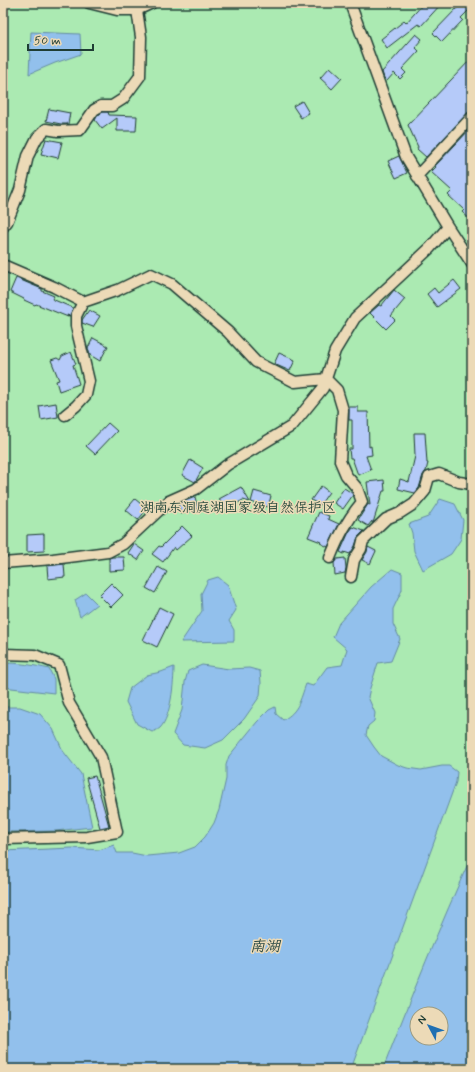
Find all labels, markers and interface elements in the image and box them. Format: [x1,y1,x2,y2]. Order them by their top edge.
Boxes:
scale bar [28,26,93,52]
text: 50 m [34,33,61,49]
park label: 湖南东洞庭湖国家级自然保护区 [140,499,336,517]
water label: 南湖 [250,937,282,957]
north arrow [409,1006,449,1046]
text: N [415,1013,430,1027]

